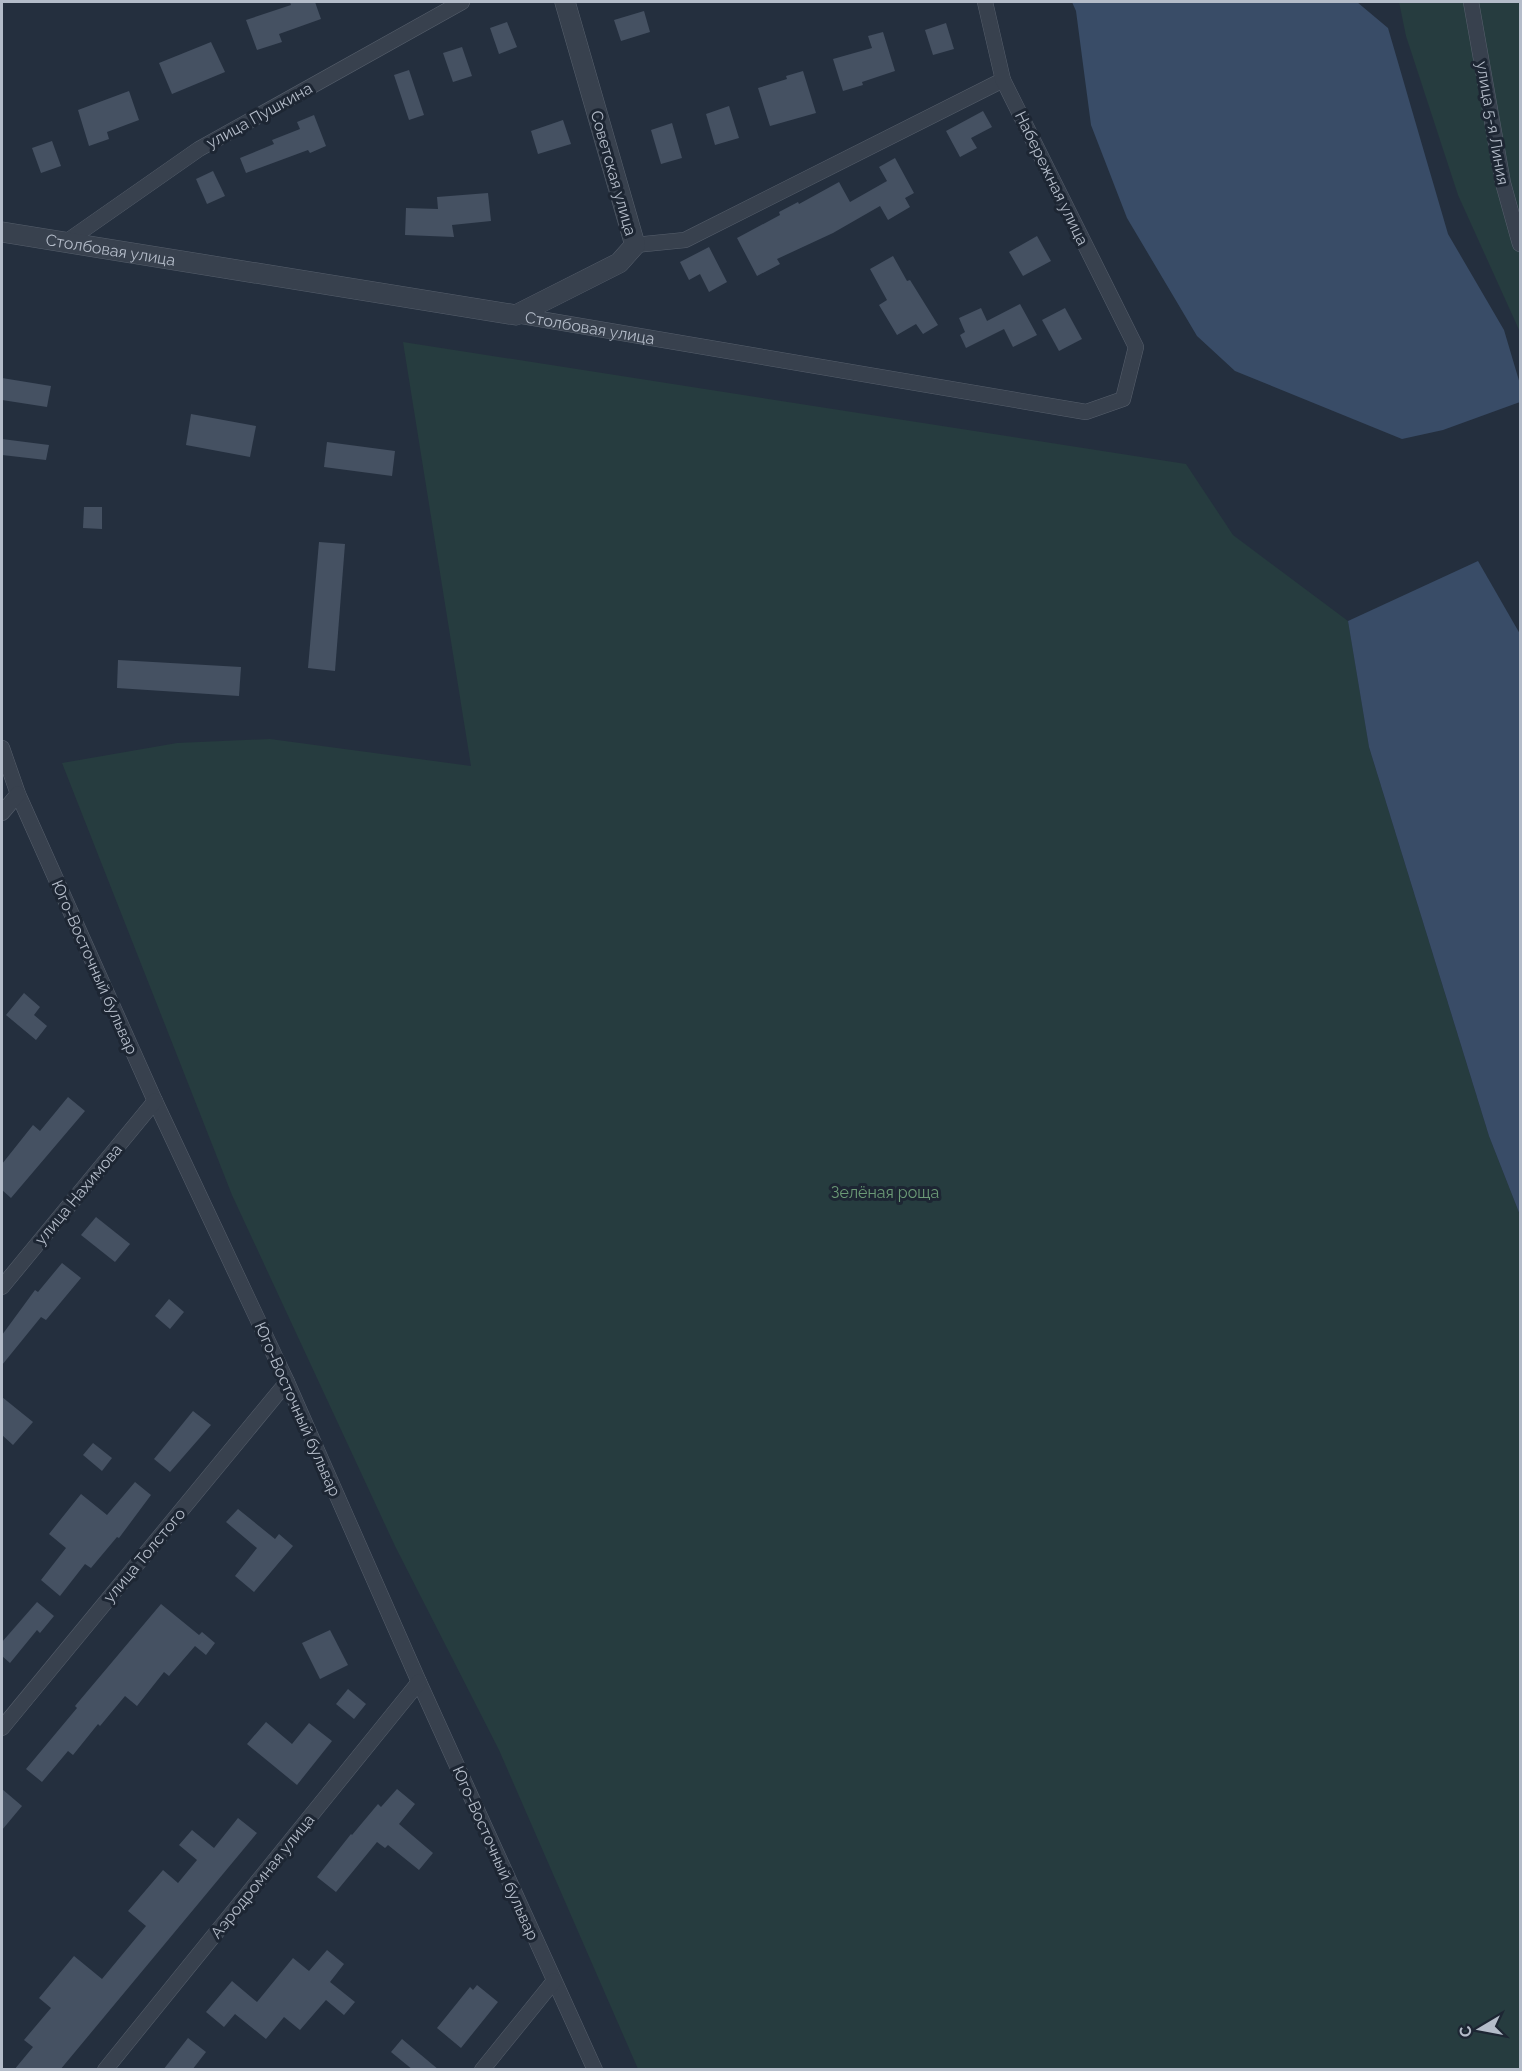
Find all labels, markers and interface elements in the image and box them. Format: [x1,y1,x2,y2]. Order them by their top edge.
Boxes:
street label: улица 5-я Линия [1472,60,1513,186]
street label: улица Пушкина [203,79,315,152]
street label: Советская улица [587,108,640,238]
street label: Набережная улица [1011,108,1092,248]
street label: Столбовая улица [44,230,177,270]
street label: Столбовая улица [524,308,656,348]
street label: Юго-Восточный бульвар [47,877,142,1057]
street label: улица Нахимова [31,1140,126,1248]
park label: Зелёная роща [831,1183,939,1202]
street label: Юго-Восточный бульвар [250,1319,345,1499]
street label: улица Толстого [99,1504,189,1606]
street label: Юго-Восточный бульвар [448,1763,543,1943]
street label: Аэродромная улица [206,1810,318,1942]
north arrow [1450,1999,1510,2059]
text: С [1455,2024,1476,2039]

